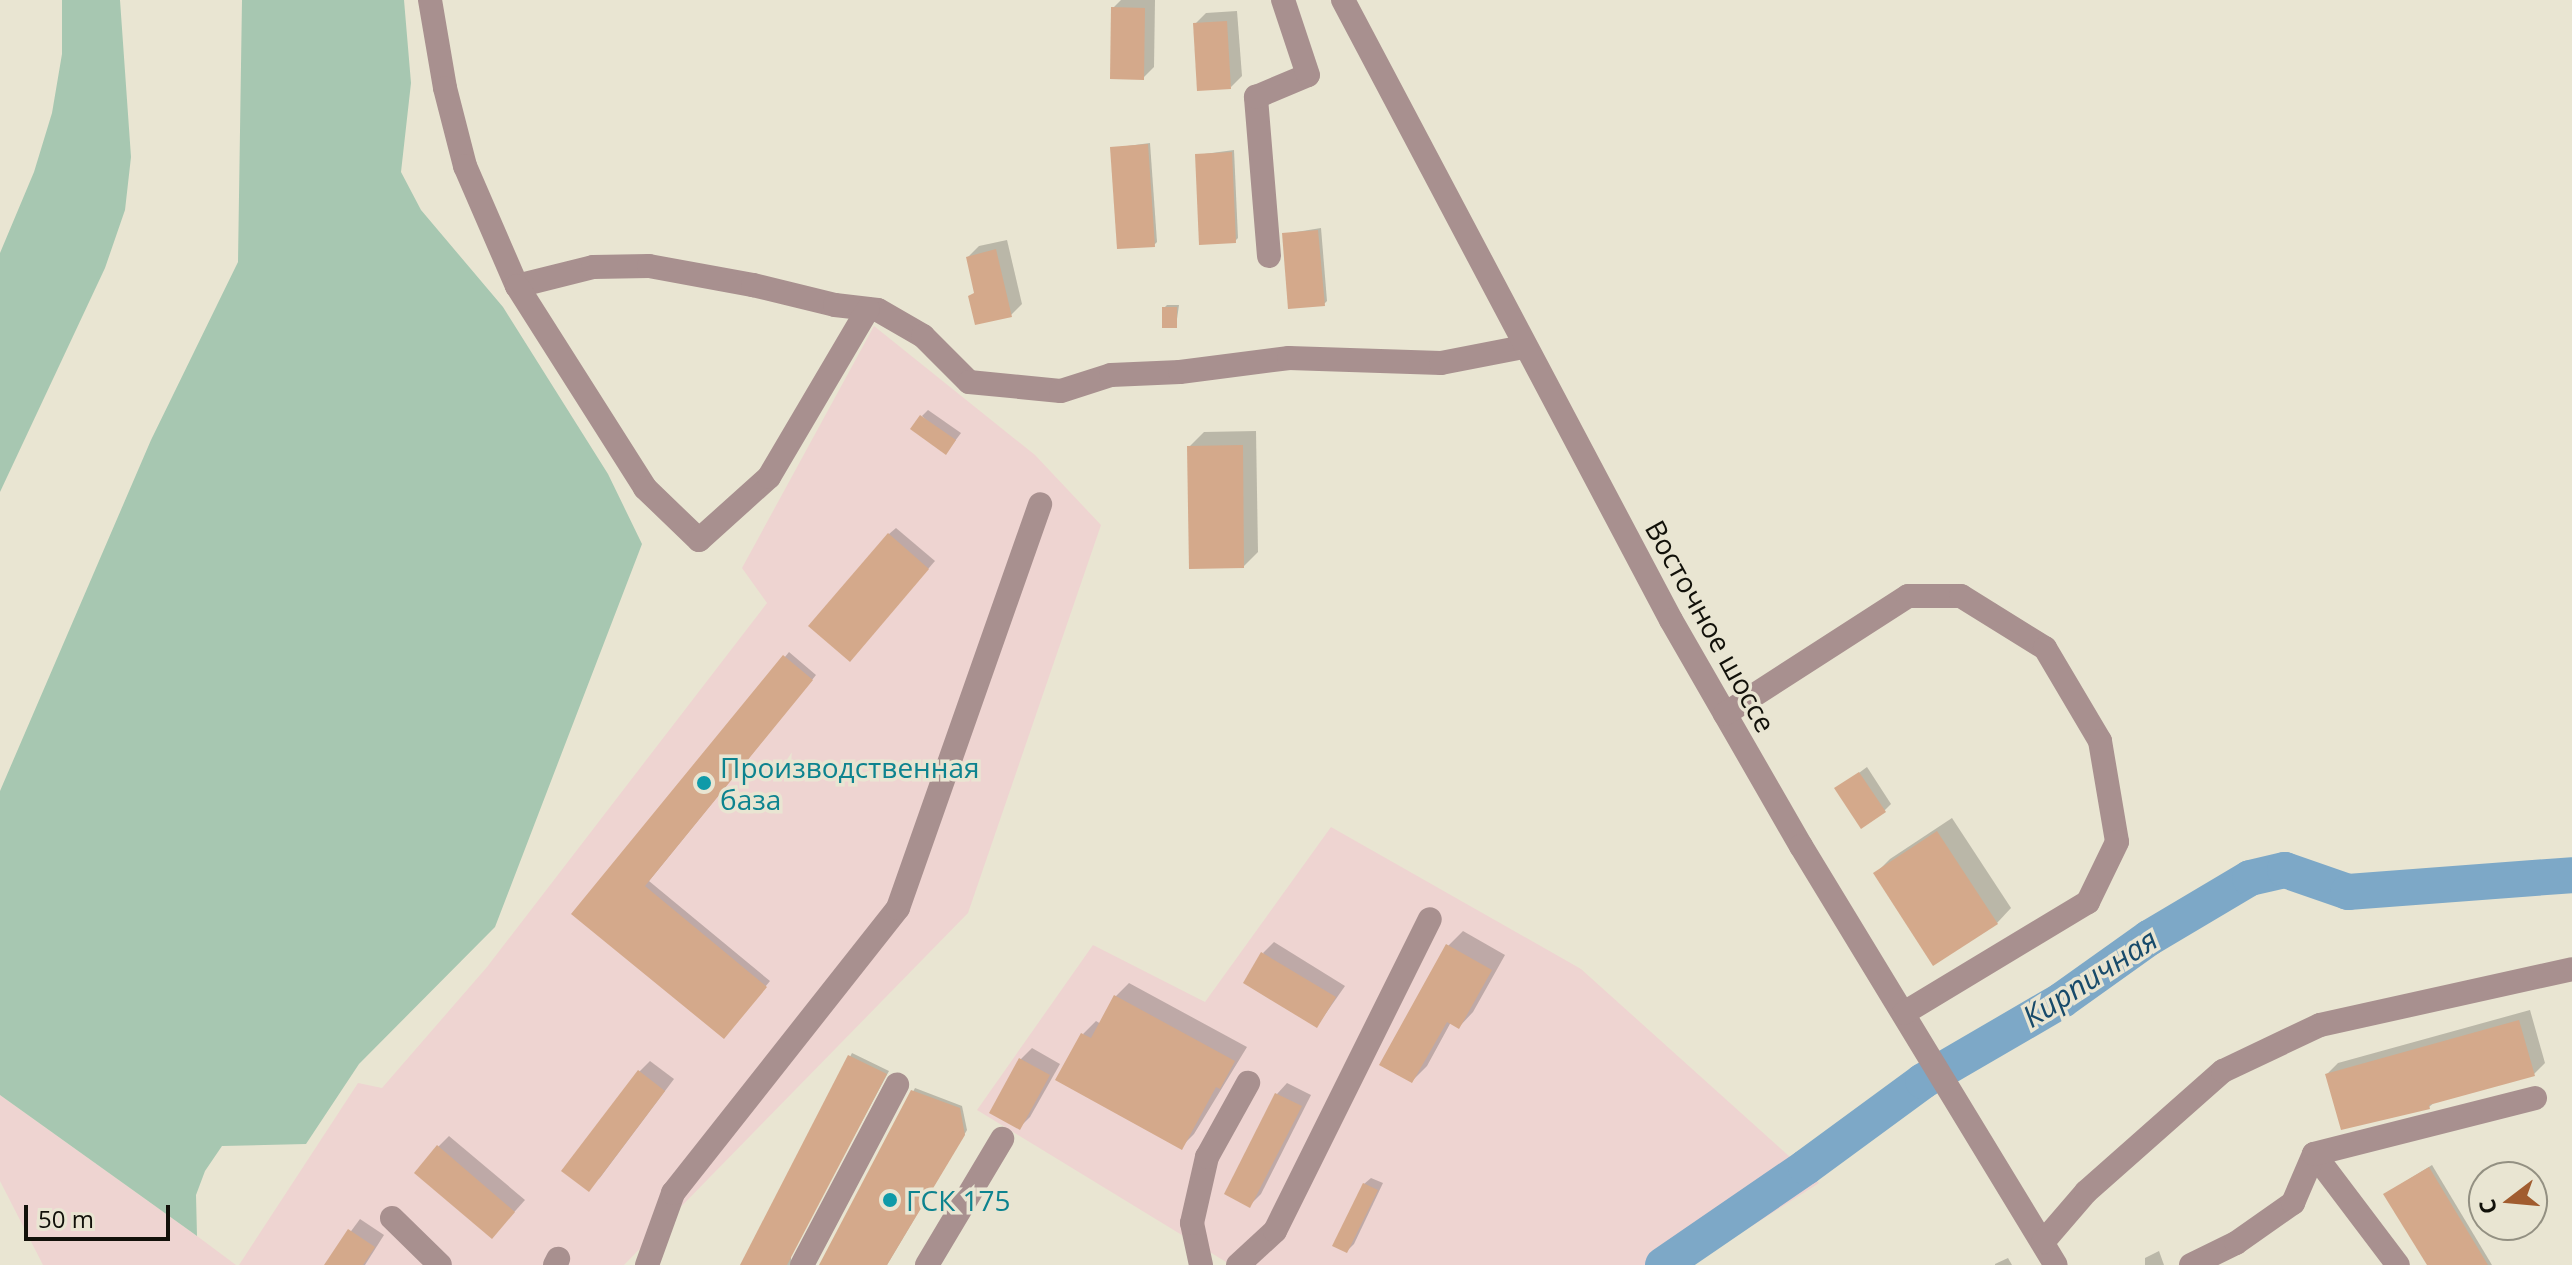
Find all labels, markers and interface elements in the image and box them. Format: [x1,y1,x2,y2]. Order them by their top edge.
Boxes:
street label: Восточное шоссе [1639,514,1783,738]
place label: Производственная база [720,750,980,816]
marker: Производственная база [695,774,713,792]
water label: Кирпичная [2016,921,2164,1035]
north arrow [2468,1161,2548,1241]
place label: ГСК 175 [906,1183,1011,1217]
scale bar [28,1189,174,1239]
marker: ГСК 175 [881,1191,899,1209]
text: С [2470,1196,2503,1218]
text: 50 m [38,1202,94,1235]

